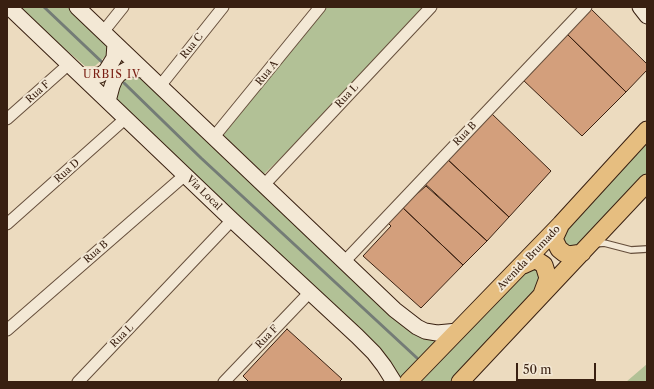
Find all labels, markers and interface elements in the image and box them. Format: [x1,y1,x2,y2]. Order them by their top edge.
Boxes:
street label: Rua C [178,31,206,61]
street label: Rua A [253,58,281,88]
district label: URBIS IV [83,68,141,82]
street label: Rua F [24,78,52,106]
street label: Rua L [333,82,361,110]
street label: Rua B [451,120,479,148]
street label: Rua D [52,157,82,185]
street label: Via Local [184,173,224,213]
street label: Avenida Brumado [495,223,563,293]
street label: Rua B [81,238,111,266]
street label: Rua L [108,322,136,350]
street label: Rua F [253,323,281,351]
scale bar [518,355,598,381]
text: 50 m [523,362,552,377]

